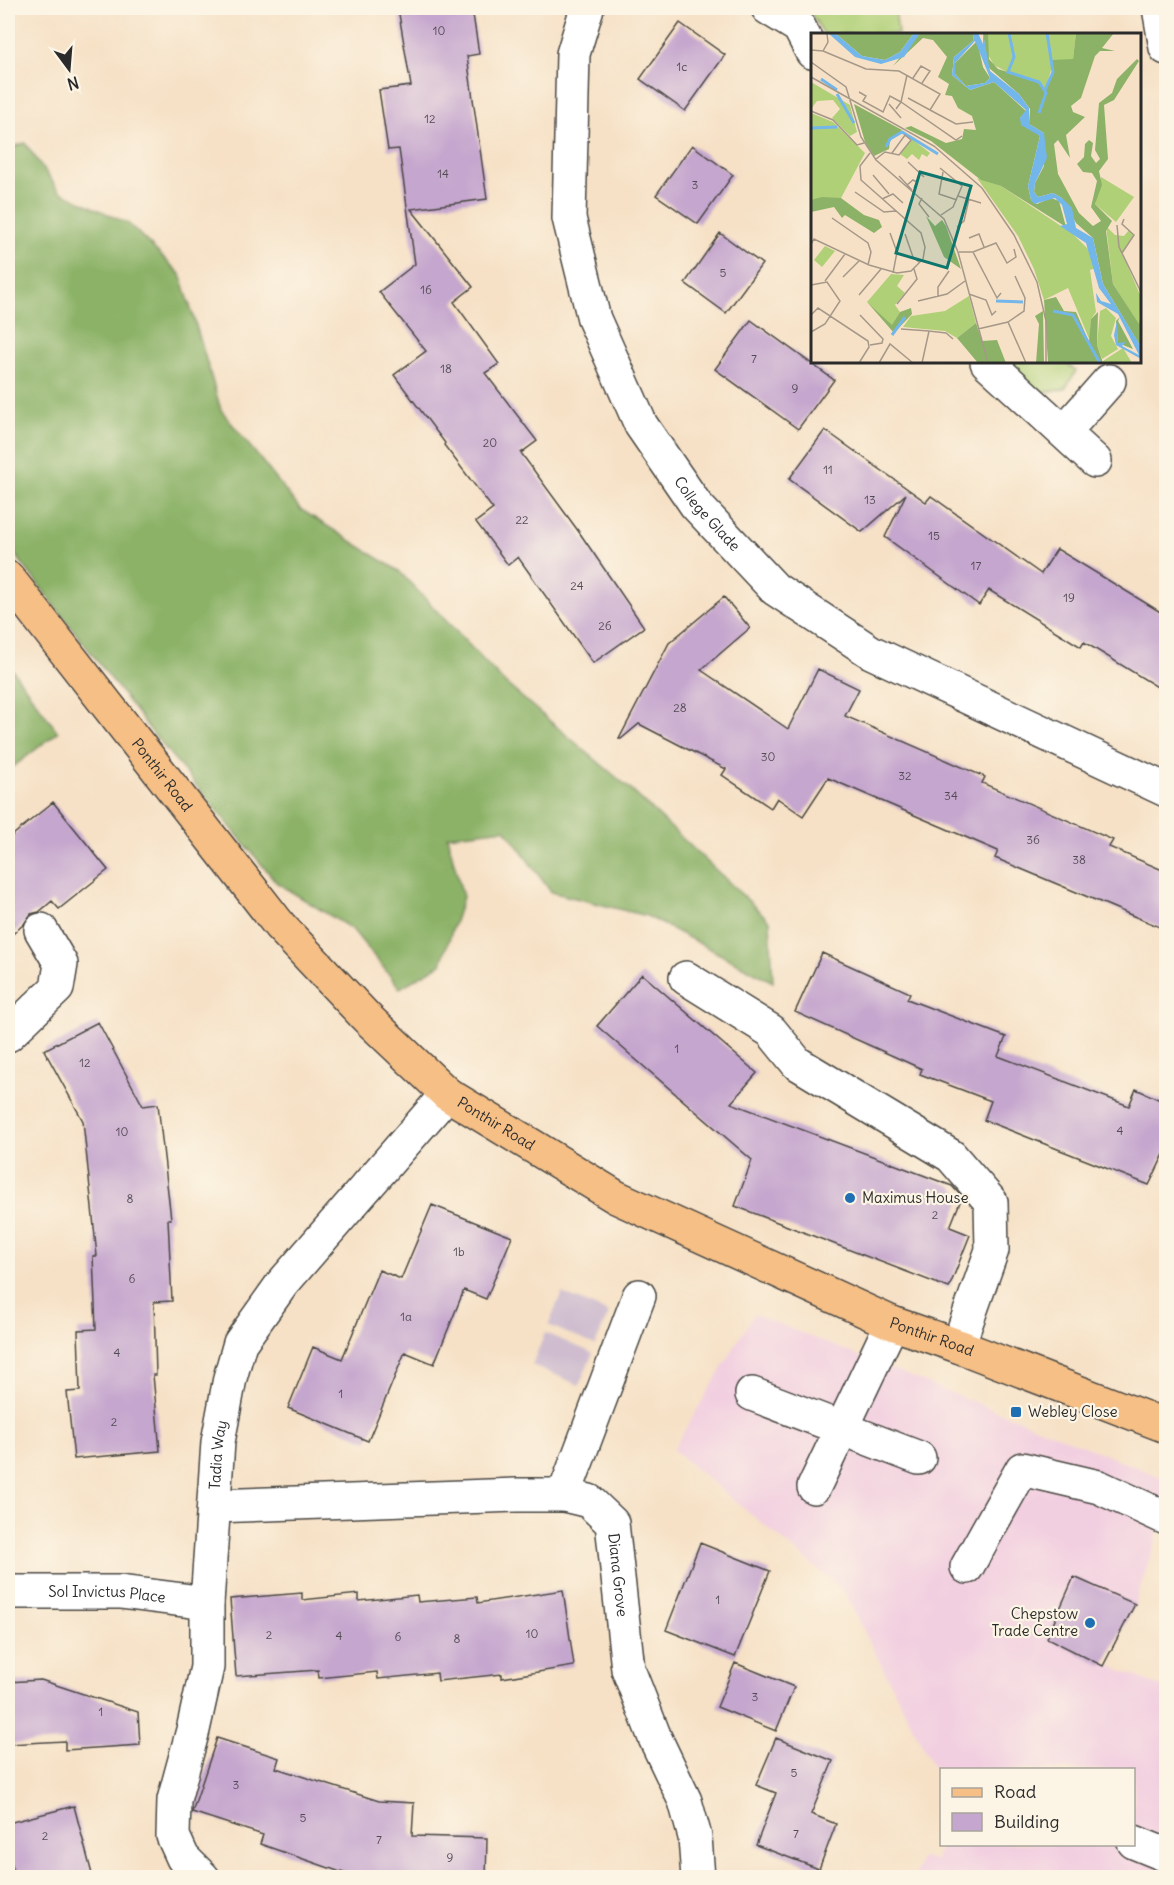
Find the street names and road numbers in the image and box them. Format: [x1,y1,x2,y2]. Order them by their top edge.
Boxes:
street label: College Glade [670,473,744,555]
street label: Ponthir Road [128,734,197,815]
street label: Ponthir Road [454,1092,539,1154]
street label: Ponthir Road [887,1313,977,1360]
street label: Tadia Way [205,1418,231,1490]
street label: Diana Grove [604,1532,632,1618]
street label: Sol Invictus Place [48,1582,167,1607]

